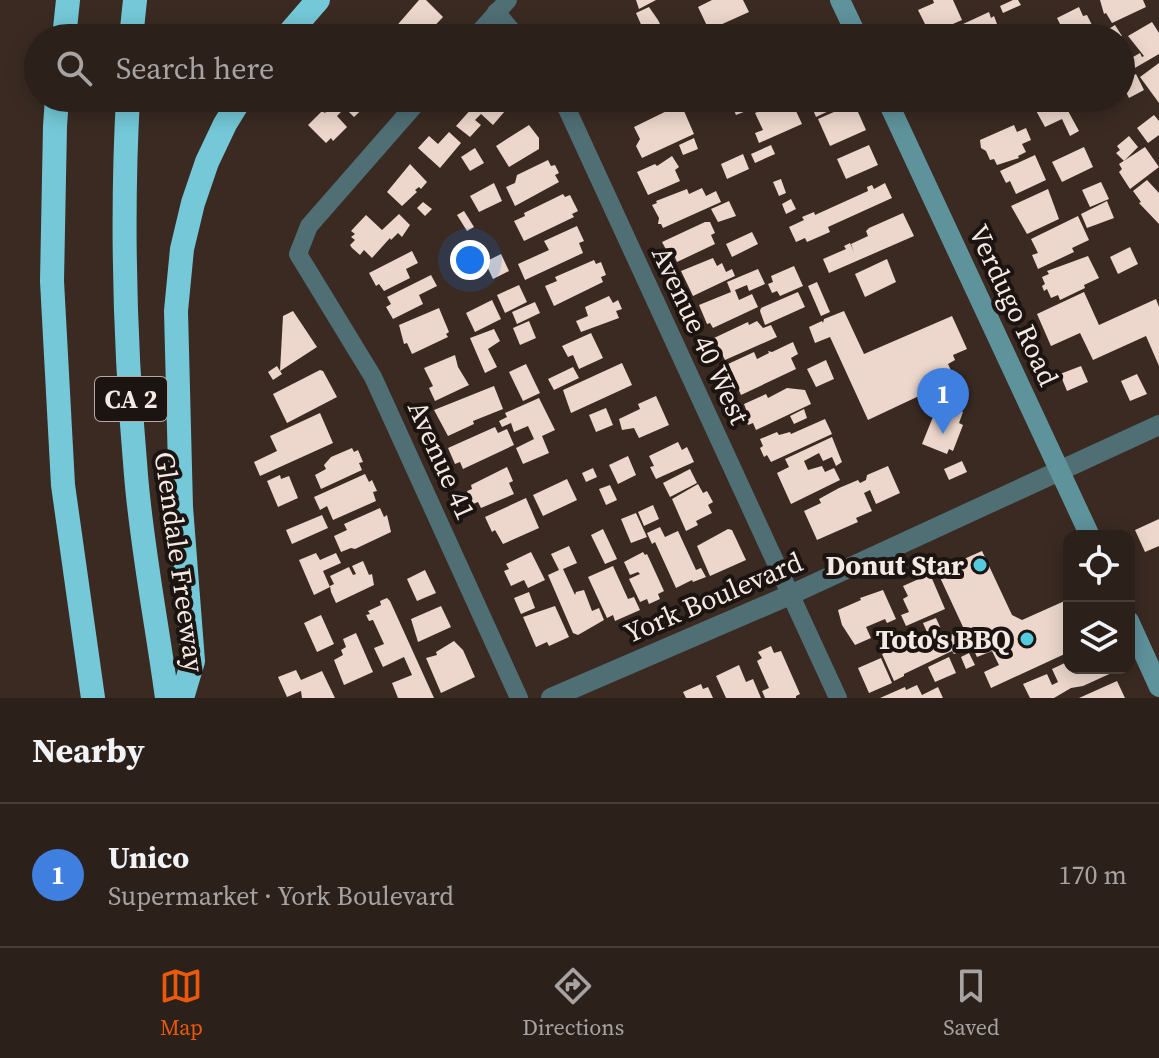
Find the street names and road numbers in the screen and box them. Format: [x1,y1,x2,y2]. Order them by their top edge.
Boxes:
street label: Verdugo Road [960,218,1068,392]
street label: Avenue 40 West [643,240,759,431]
road number: CA 2 [95,377,167,421]
street label: Avenue 41 [399,395,485,525]
street label: Glendale Freeway [146,449,214,675]
street label: York Boulevard [618,542,808,652]

